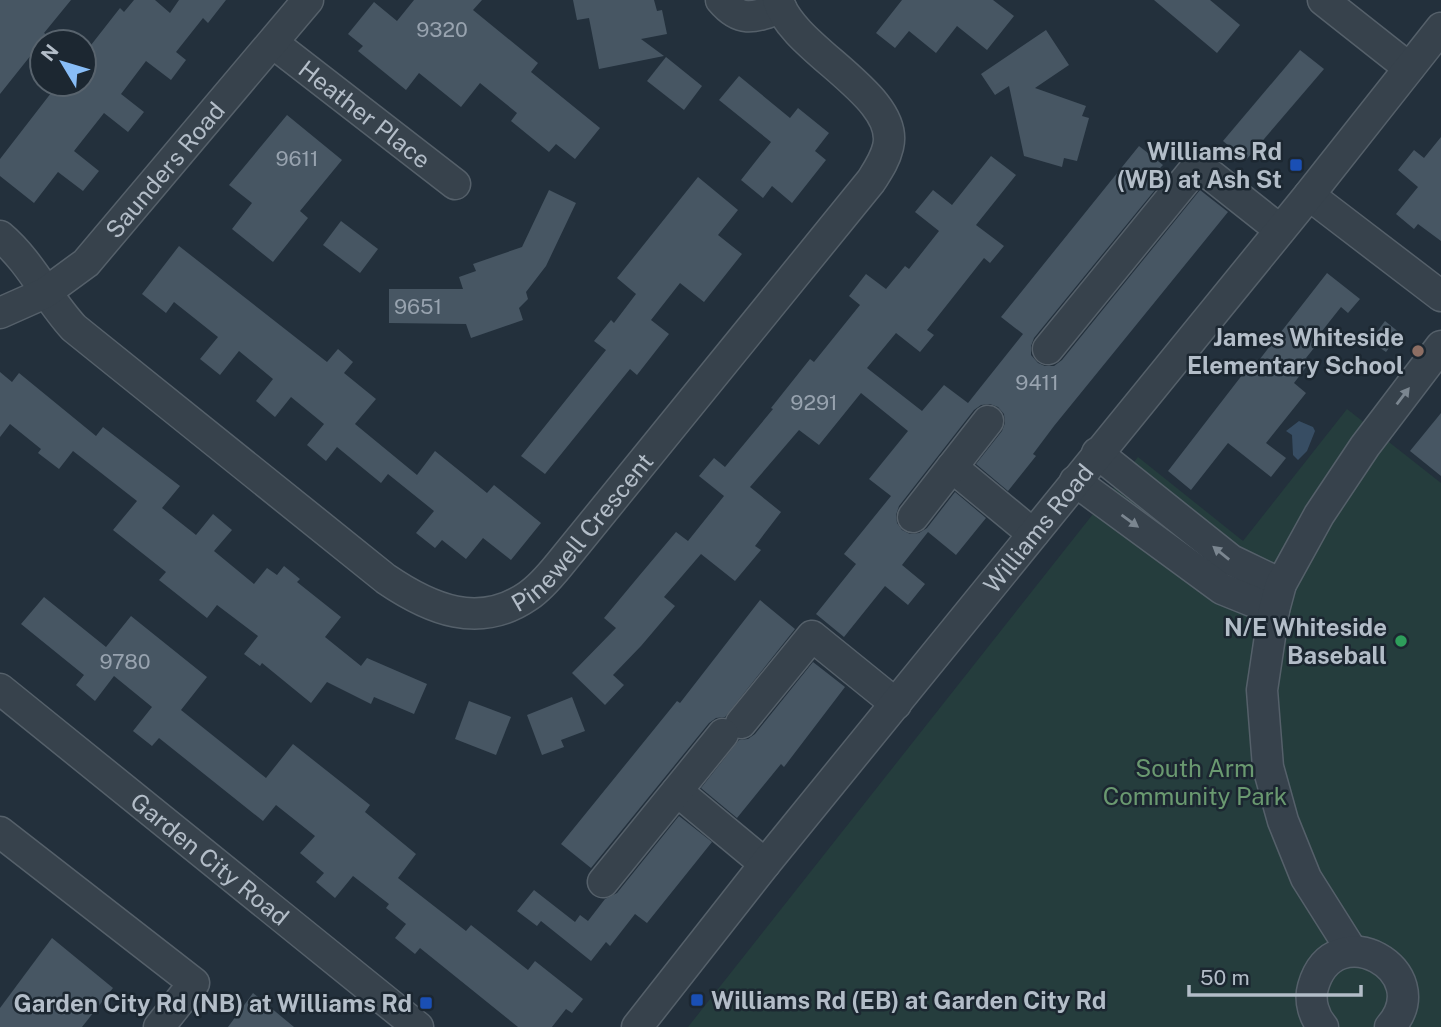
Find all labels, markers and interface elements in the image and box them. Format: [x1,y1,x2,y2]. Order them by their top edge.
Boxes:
house number: 9320 [416,17,468,42]
north arrow [28,28,98,98]
text: N [36,40,63,65]
street label: Heather Place [293,54,436,174]
street label: Saunders Road [99,96,230,244]
place label: Williams Rd (WB) at Ash St [1117,137,1282,193]
house number: 9611 [275,146,319,171]
marker: Williams Rd (WB) at Ash St [1288,157,1304,173]
house number: 9651 [394,294,442,319]
place label: James Whiteside Elementary School [1187,323,1404,379]
marker: James Whiteside Elementary School [1410,343,1426,359]
house number: 9411 [1015,370,1059,395]
one-way arrow [1396,387,1410,405]
house number: 9291 [790,390,838,415]
street label: Pinewell Crescent [506,447,658,617]
street label: Williams Road [977,458,1099,598]
one-way arrow [1121,514,1139,528]
one-way arrow [1213,545,1231,560]
place label: N/E Whiteside Baseball [1224,613,1387,669]
marker: N/E Whiteside Baseball [1393,633,1409,649]
house number: 9780 [99,649,151,674]
park label: South Arm Community Park [1103,754,1287,810]
street label: Garden City Road [125,787,295,931]
scale bar [1189,954,1360,998]
text: 50 m [1200,965,1250,990]
place label: Williams Rd (EB) at Garden City Rd [711,986,1106,1014]
place label: Garden City Rd (NB) at Williams Rd [14,989,412,1017]
marker: Williams Rd (EB) at Garden City Rd [689,992,705,1008]
marker: Garden City Rd (NB) at Williams Rd [418,995,434,1011]

